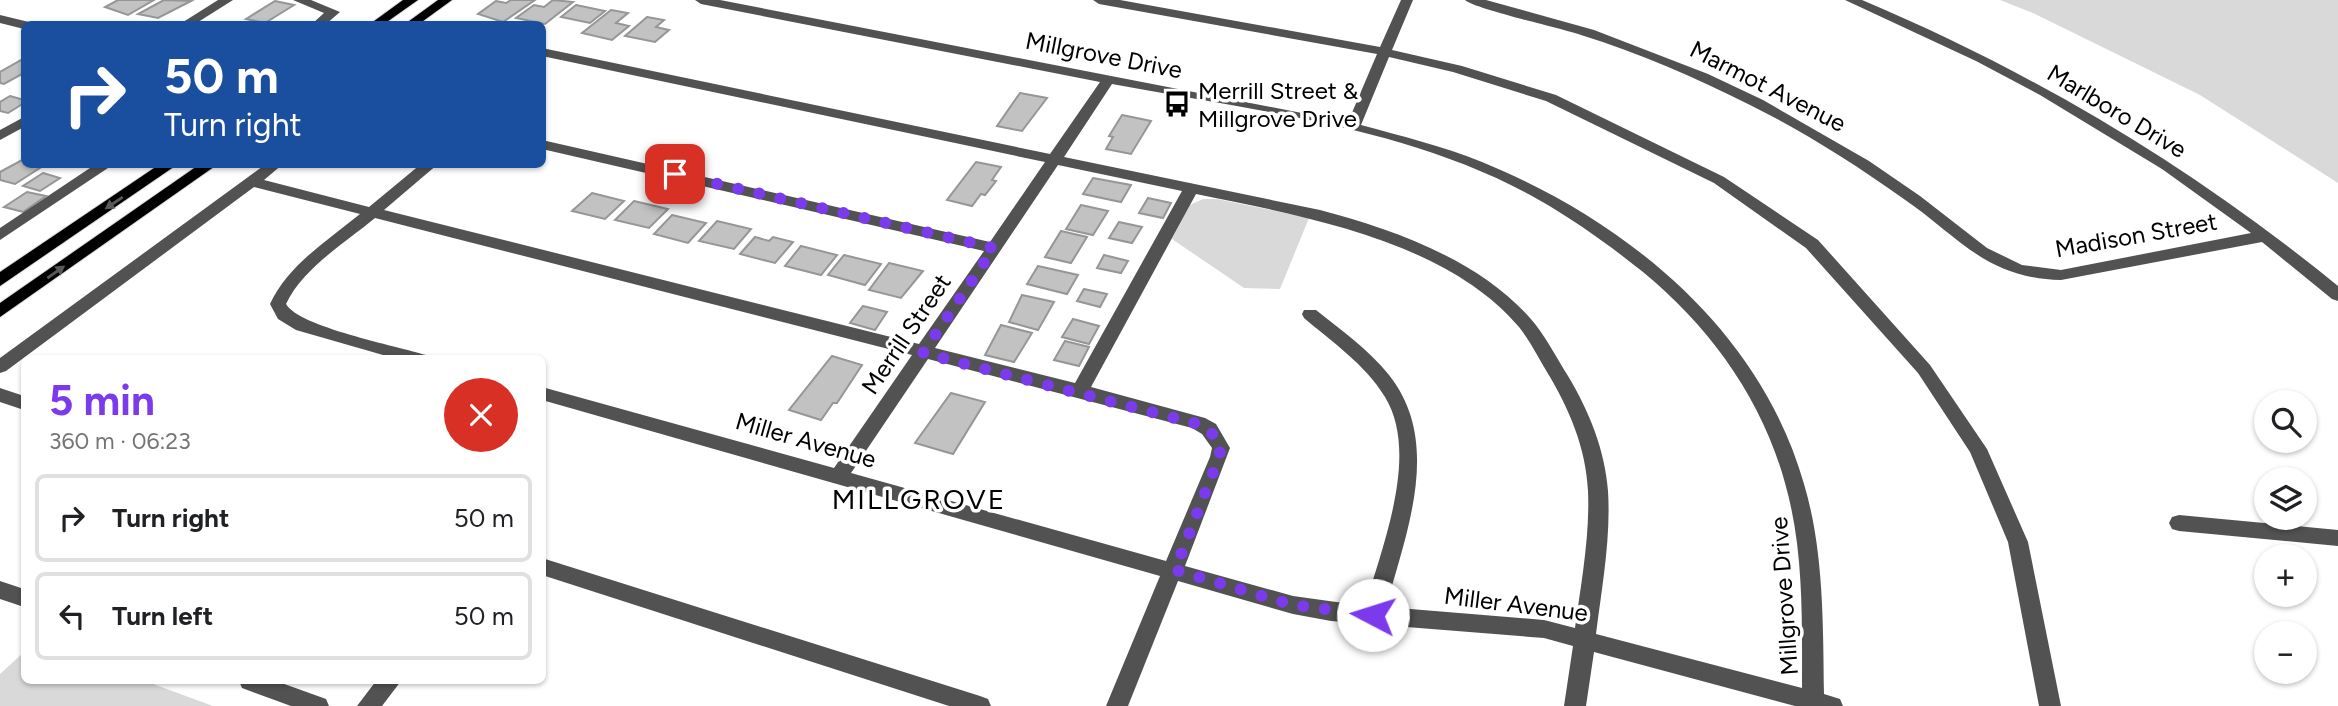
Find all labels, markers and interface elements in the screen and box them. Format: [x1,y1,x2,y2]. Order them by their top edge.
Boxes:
street label: Millgrove Drive [1023,26,1185,84]
street label: Marmot Avenue [1685,34,1851,138]
text: 50 m [164,46,279,105]
icon: right [49,49,140,140]
street label: Marlboro Drive [2042,58,2192,164]
place label: Merrill Street & Millgrove Drive [1198,76,1359,133]
bus stop icon: Merrill Street & Millgrove Drive [1162,89,1192,119]
text: Turn right [164,106,302,144]
pin [645,144,705,204]
icon: arrive [656,155,694,193]
one-way arrow [105,196,124,209]
street label: Madison Street [2053,206,2219,264]
one-way arrow [47,265,65,279]
street label: Merrill Street [855,268,957,400]
text: 5 min [49,375,155,426]
button: close [444,378,518,452]
map controls [2254,390,2317,684]
button: search [2254,390,2317,453]
street label: Miller Avenue [732,406,880,474]
text: 360 m · 06:23 [49,427,191,455]
button: layers [2254,467,2317,530]
district label: MILLGROVE [832,482,1006,516]
icon: right [53,499,91,537]
text: Turn right [112,502,229,534]
text: 50 m [454,502,514,534]
street label: Millgrove Drive [1764,516,1804,676]
button: + [2254,544,2317,607]
position arrow [1336,578,1410,652]
street label: Miller Avenue [1442,581,1590,627]
icon: left [53,597,91,635]
text: Turn left [112,600,213,632]
text: 50 m [454,600,514,632]
button: − [2254,621,2317,684]

